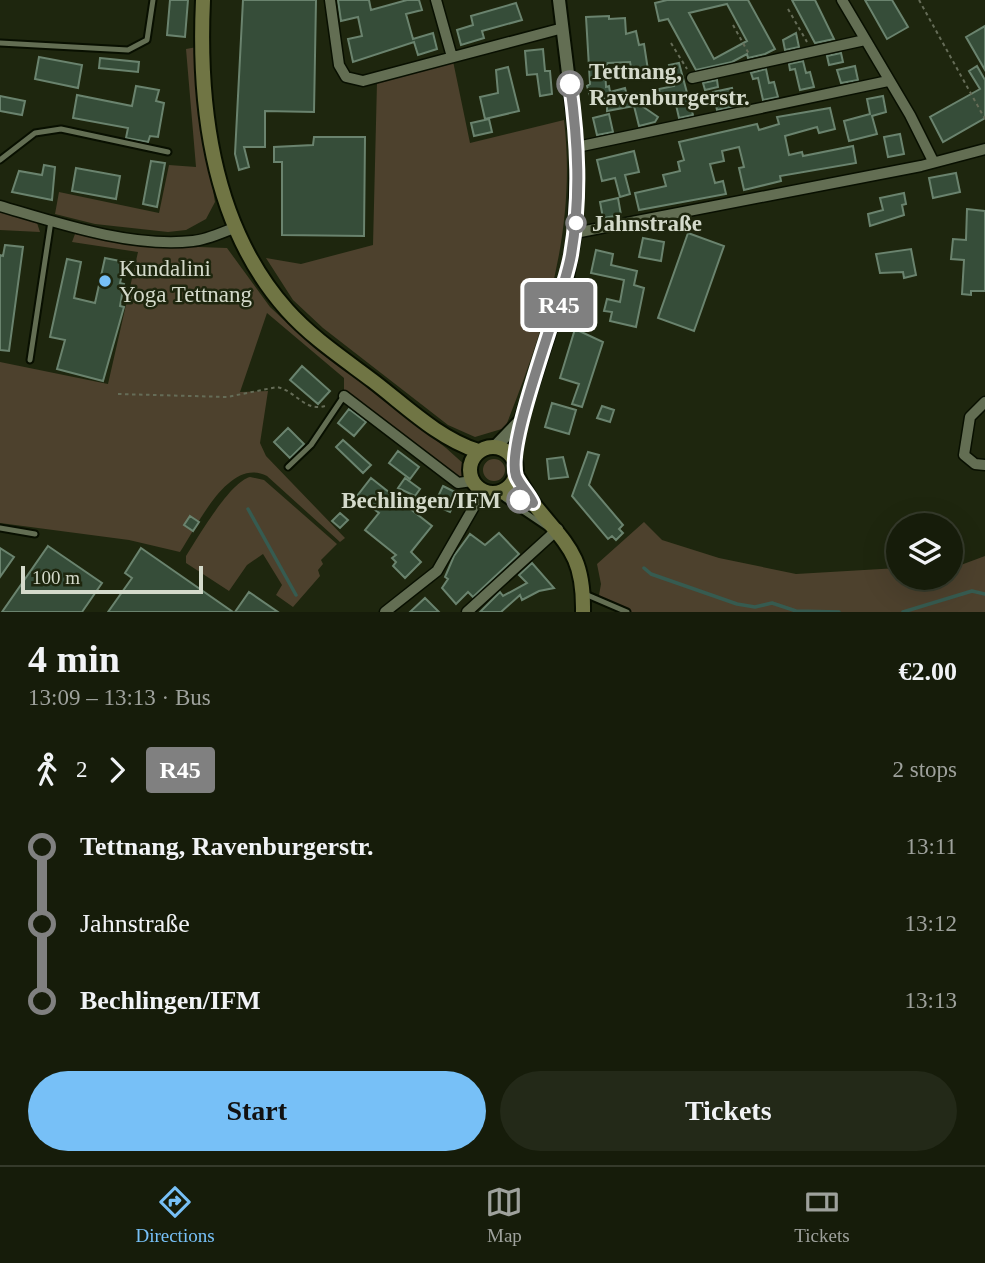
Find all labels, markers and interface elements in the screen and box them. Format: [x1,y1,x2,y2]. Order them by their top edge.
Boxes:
place label: Tettnang, Ravenburgerstr. [589,59,750,110]
marker: Tettnang, Ravenburgerstr. [557,71,583,97]
place label: Jahnstraße [592,211,702,236]
marker: Jahnstraße [566,213,586,233]
place label: Kundalini Yoga Tettnang [119,256,252,307]
marker: Kundalini Yoga Tettnang [97,273,113,289]
line badge: R45 [519,282,599,328]
text: R45 [538,292,580,318]
marker: Bechlingen/IFM [507,487,533,513]
place label: Bechlingen/IFM [341,488,501,513]
map controls [886,513,963,590]
button: layers [886,513,963,590]
scale bar [21,563,203,595]
text: 100 m [32,567,80,588]
text: 4 min [28,638,120,680]
text: €2.00 [899,657,957,686]
text: 13:09 – 13:13 · Bus [28,685,211,710]
icon: walk [28,751,66,789]
icon: forward [98,751,136,789]
text: 2 [76,757,88,782]
text: R45 [160,757,201,783]
text: 2 stops [892,757,957,782]
text: Tettnang, Ravenburgerstr. [80,832,373,861]
text: 13:11 [905,834,957,859]
text: Jahnstraße [80,909,190,938]
text: 13:12 [905,911,957,936]
text: Bechlingen/IFM [80,986,261,1015]
text: 13:13 [905,988,957,1013]
button: Start [28,1071,486,1151]
button: Tickets [500,1071,957,1151]
tab: Directions [135,1183,215,1247]
tab: Map [485,1183,523,1247]
tab: Tickets [794,1183,850,1247]

